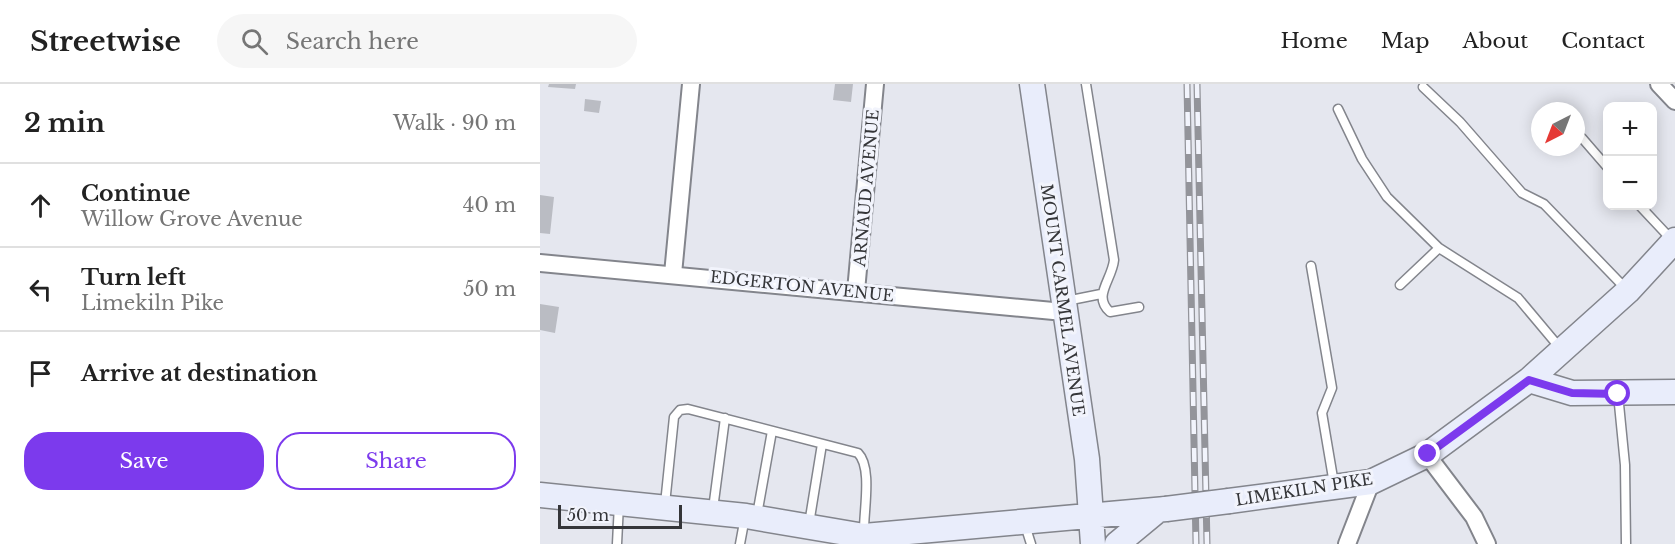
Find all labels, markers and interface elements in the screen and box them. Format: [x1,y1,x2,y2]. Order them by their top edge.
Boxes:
search box [217,14,637,68]
text: Streetwise [30,24,181,59]
icon: search [238,25,271,58]
text: Search here [286,28,419,55]
text: Home [1281,28,1348,54]
text: Map [1381,28,1429,54]
text: About [1462,28,1528,54]
text: Contact [1561,28,1645,54]
north arrow [1531,102,1585,156]
map controls [1603,102,1657,210]
button: + [1603,102,1657,156]
text: 2 min [24,107,105,139]
street label: ARNAUD AVENUE [849,108,883,269]
text: Walk · 90 m [393,111,516,135]
button: − [1603,156,1657,210]
text: Continue [81,180,190,207]
street label: MOUNT CARMEL AVENUE [1037,183,1089,417]
icon: ahead [24,189,57,222]
text: 40 m [463,193,516,217]
text: Willow Grove Avenue [81,207,303,231]
text: Turn left [81,264,186,291]
street label: EDGERTON AVENUE [709,266,895,306]
icon: left [24,273,57,306]
text: 50 m [463,277,516,301]
text: Limekiln Pike [81,291,224,315]
icon: arrive [24,357,57,390]
text: Arrive at destination [81,360,318,387]
route start [1604,380,1630,406]
button: Save [24,432,264,490]
button: Share [276,432,516,490]
route end [1414,440,1440,466]
street label: LIMEKILN PIKE [1234,468,1374,510]
scale bar [558,502,682,530]
text: 50 m [567,505,609,525]

